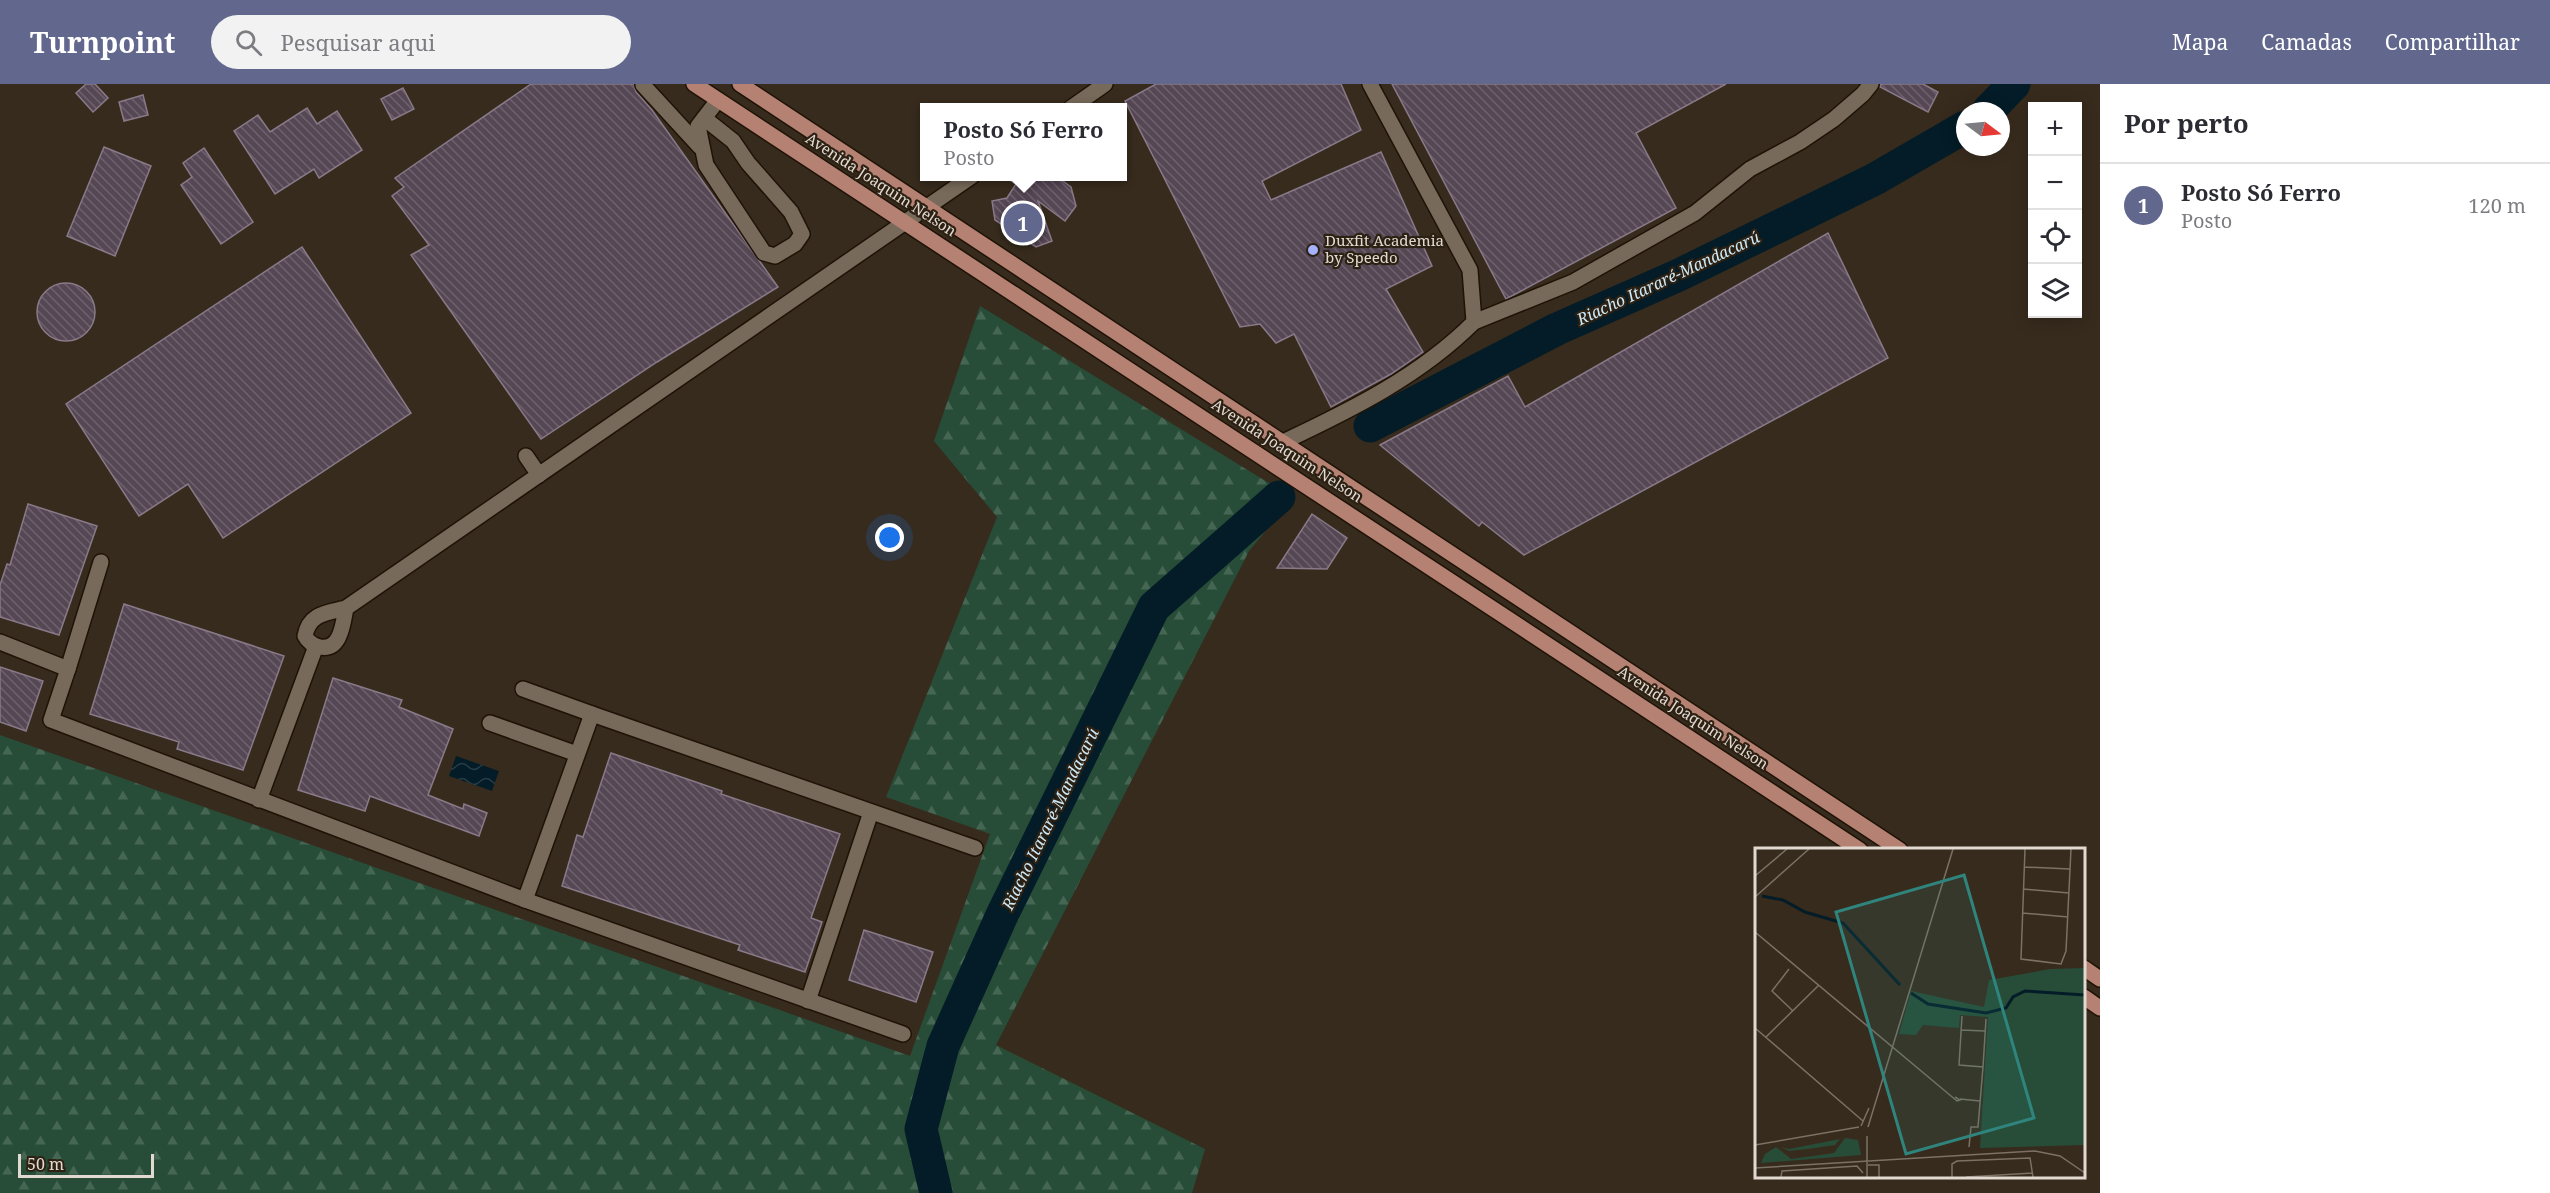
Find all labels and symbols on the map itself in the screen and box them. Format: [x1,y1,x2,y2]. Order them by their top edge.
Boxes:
north arrow [1956,102,2010,156]
street label: Avenida Joaquim Nelson [802,128,961,241]
pin: 1 [1004,200,1042,246]
water label: Riacho Itararé-Mandacarú [1572,226,1763,331]
place label: Duxfit Academia by Speedo [1325,230,1444,267]
marker: Duxfit Academia by Speedo [1306,243,1320,257]
street label: Avenida Joaquim Nelson [1208,394,1367,507]
your location [875,523,904,552]
street label: Avenida Joaquim Nelson [1614,661,1773,774]
water label: Riacho Itararé-Mandacarú [996,724,1104,914]
inset map [1755,848,2085,1178]
scale bar [18,1151,154,1178]

